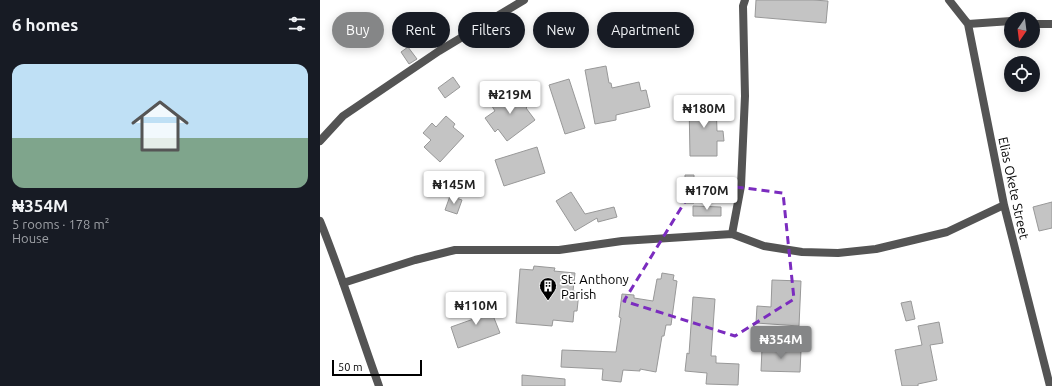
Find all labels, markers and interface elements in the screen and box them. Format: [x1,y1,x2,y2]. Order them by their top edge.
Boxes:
chip: Buy [332,12,384,48]
chip: Rent [392,12,450,48]
chip: Filters [458,12,525,48]
chip: New [533,12,589,48]
chip: Apartment [597,12,694,48]
north arrow [1004,12,1040,48]
map controls [1004,12,1040,92]
icon: filters [286,13,308,35]
text: 6 homes [12,15,78,34]
button: locate [1004,56,1040,92]
pin: ₦219M [482,81,538,115]
text: ₦219M [489,87,531,101]
icon: home [124,90,196,162]
pin: ₦180M [676,95,732,129]
text: ₦180M [683,101,725,115]
street label: Elias Okete Street [996,136,1032,240]
pin: ₦145M [426,171,482,205]
text: ₦145M [433,177,475,191]
pin: ₦170M [679,177,735,211]
text: ₦170M [686,183,728,197]
text: ₦354M [12,196,68,215]
text: 5 rooms · 178 m² [12,217,109,231]
text: House [12,231,49,245]
place label: St. Anthony Parish [561,272,629,301]
building icon: St. Anthony Parish [538,276,558,301]
pin: ₦110M [448,292,504,326]
text: ₦110M [455,298,497,312]
pin: ₦354M [753,326,809,360]
text: ₦354M [760,332,802,346]
scale bar [332,358,422,377]
text: 50 m [338,361,362,373]

